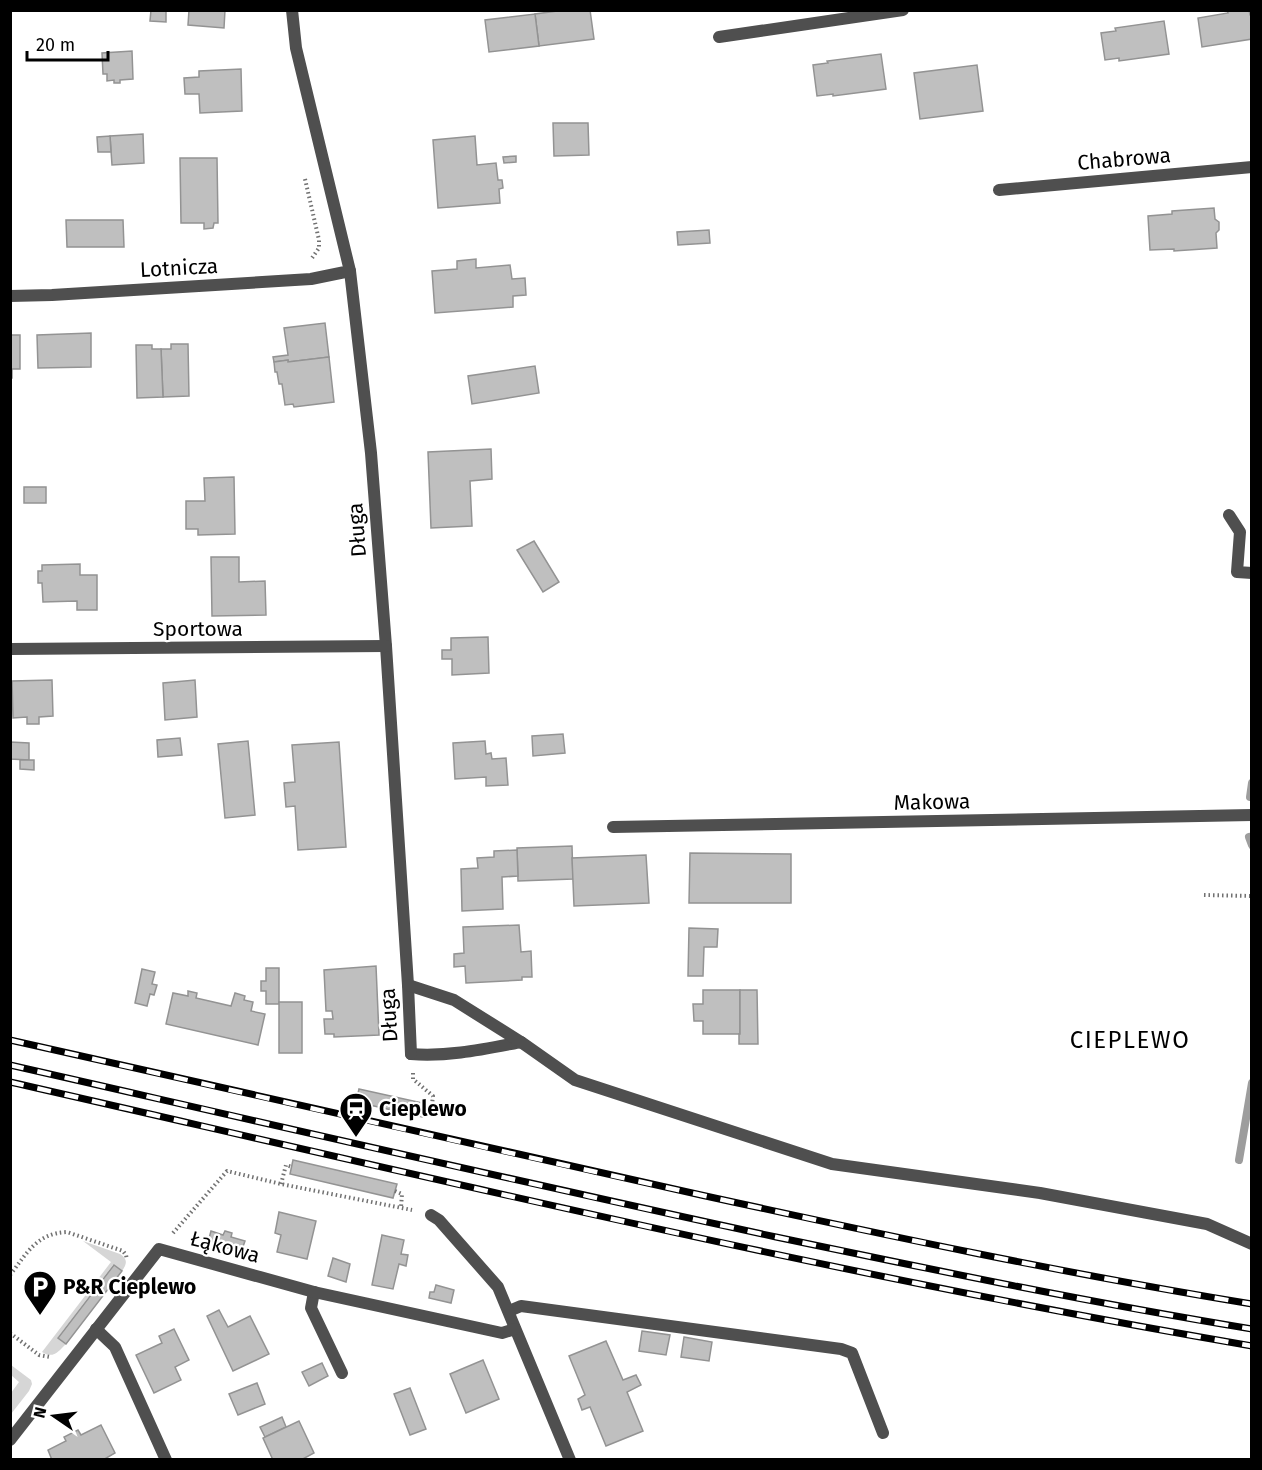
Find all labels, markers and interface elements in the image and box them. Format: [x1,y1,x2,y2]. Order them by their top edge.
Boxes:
scale bar [27,24,108,62]
text: 20 m [36,34,75,56]
street label: Chabrowa [1076,142,1172,176]
street label: Lotnicza [139,253,219,283]
street label: Długa [342,502,372,558]
street label: Sportowa [153,616,243,642]
street label: Makowa [893,788,971,816]
street label: Długa [375,987,403,1043]
district label: CIEPLEWO [1070,1026,1190,1054]
station icon: Cieplewo [338,1091,374,1138]
place label: Cieplewo [379,1096,467,1122]
street label: Łąkowa [187,1225,263,1269]
parking icon: P&R Cieplewo [22,1269,58,1316]
place label: P&R Cieplewo [63,1274,196,1300]
north arrow [24,1386,84,1446]
text: N [29,1405,50,1420]

